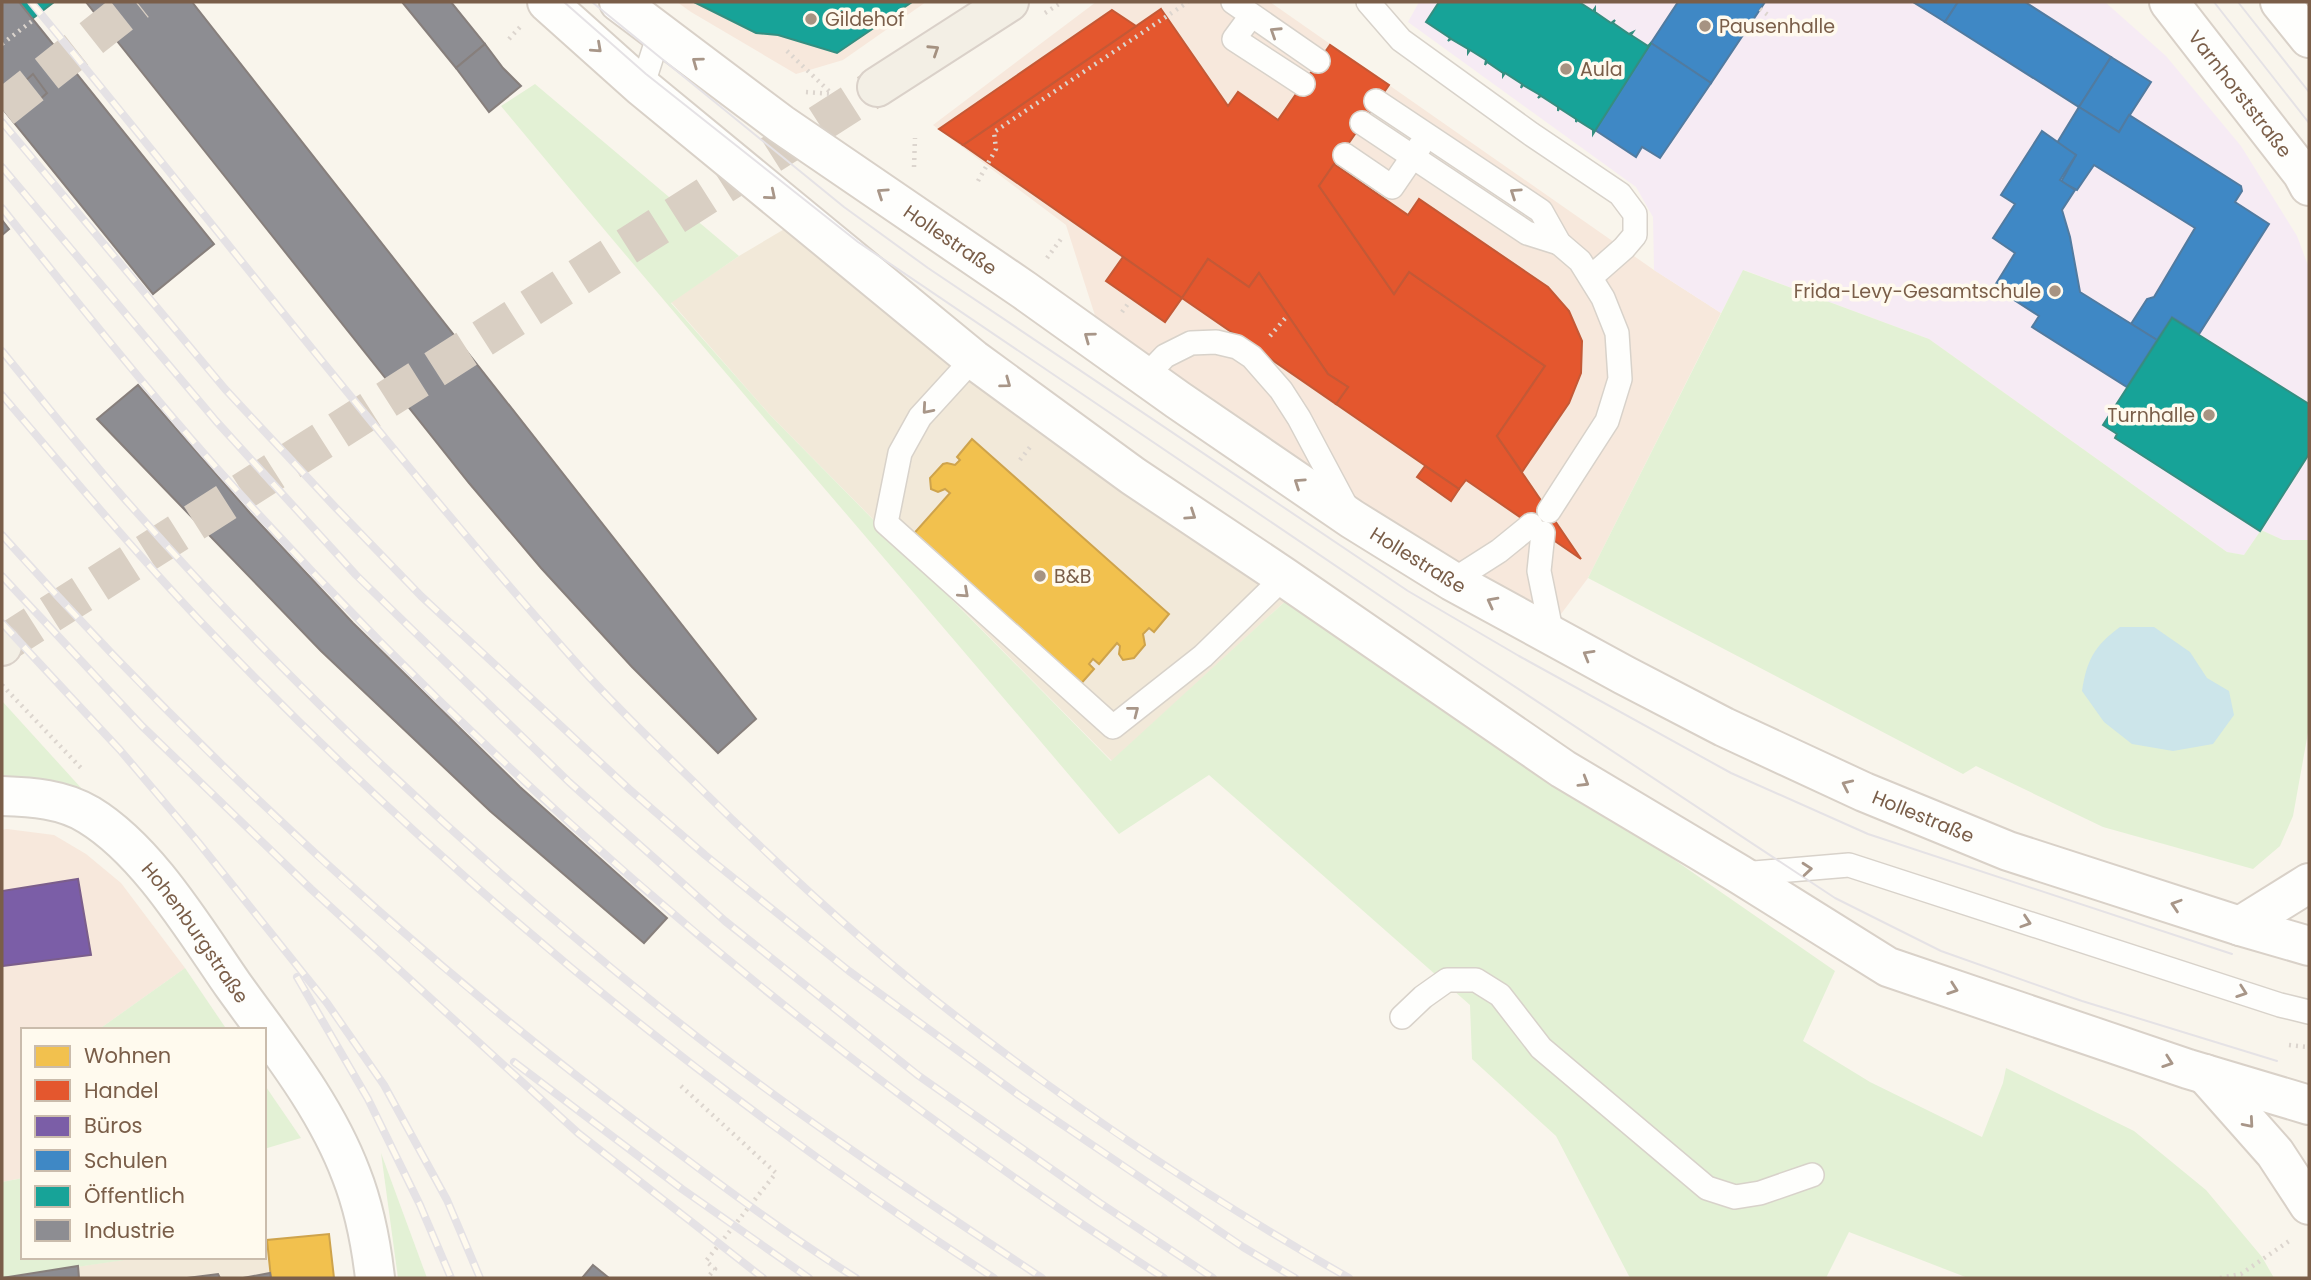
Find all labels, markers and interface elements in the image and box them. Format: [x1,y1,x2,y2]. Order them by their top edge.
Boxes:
place label: Gildehof [825,6,904,33]
marker: Gildehof [803,11,819,27]
place label: Pausenhalle [1719,13,1835,40]
marker: Pausenhalle [1697,18,1713,34]
street label: Varnhorststraße [2182,24,2298,163]
one-way arrow [1270,28,1283,40]
one-way arrow [589,39,602,52]
one-way arrow [927,45,940,58]
place label: Aula [1580,56,1622,83]
one-way arrow [692,57,704,70]
marker: Aula [1558,61,1574,77]
one-way arrow [762,187,775,199]
one-way arrow [877,189,890,201]
one-way arrow [1510,189,1523,201]
street label: Hollestraße [898,198,1003,281]
place label: Frida-Levy-Gesamtschule [1794,278,2041,305]
marker: Frida-Levy-Gesamtschule [2047,283,2063,299]
one-way arrow [1084,333,1097,345]
one-way arrow [998,375,1011,387]
one-way arrow [923,401,935,414]
place label: Turnhalle [2107,402,2195,429]
marker: Turnhalle [2201,407,2217,423]
one-way arrow [1294,479,1307,491]
one-way arrow [1183,507,1196,519]
street label: Hollestraße [1365,520,1471,600]
place label: B&B [1054,563,1091,590]
marker: B&B [1032,568,1048,584]
one-way arrow [955,585,968,598]
one-way arrow [1487,597,1499,611]
one-way arrow [1583,650,1595,663]
one-way arrow [1126,706,1139,719]
one-way arrow [1577,774,1590,787]
one-way arrow [1842,779,1854,793]
street label: Hollestraße [1868,783,1978,849]
street label: Hohenburgstraße [136,856,255,1009]
one-way arrow [1802,862,1813,877]
one-way arrow [2170,899,2182,914]
one-way arrow [2019,914,2031,928]
one-way arrow [1946,981,1959,995]
one-way arrow [2236,984,2248,998]
legend [21,1028,266,1259]
text: Wohnen [84,1041,171,1070]
one-way arrow [2162,1054,2174,1068]
text: Handel [84,1076,159,1105]
text: Büros [84,1111,143,1140]
one-way arrow [2241,1115,2253,1128]
text: Schulen [84,1146,168,1175]
text: Öffentlich [84,1181,185,1210]
text: Industrie [84,1216,175,1245]

